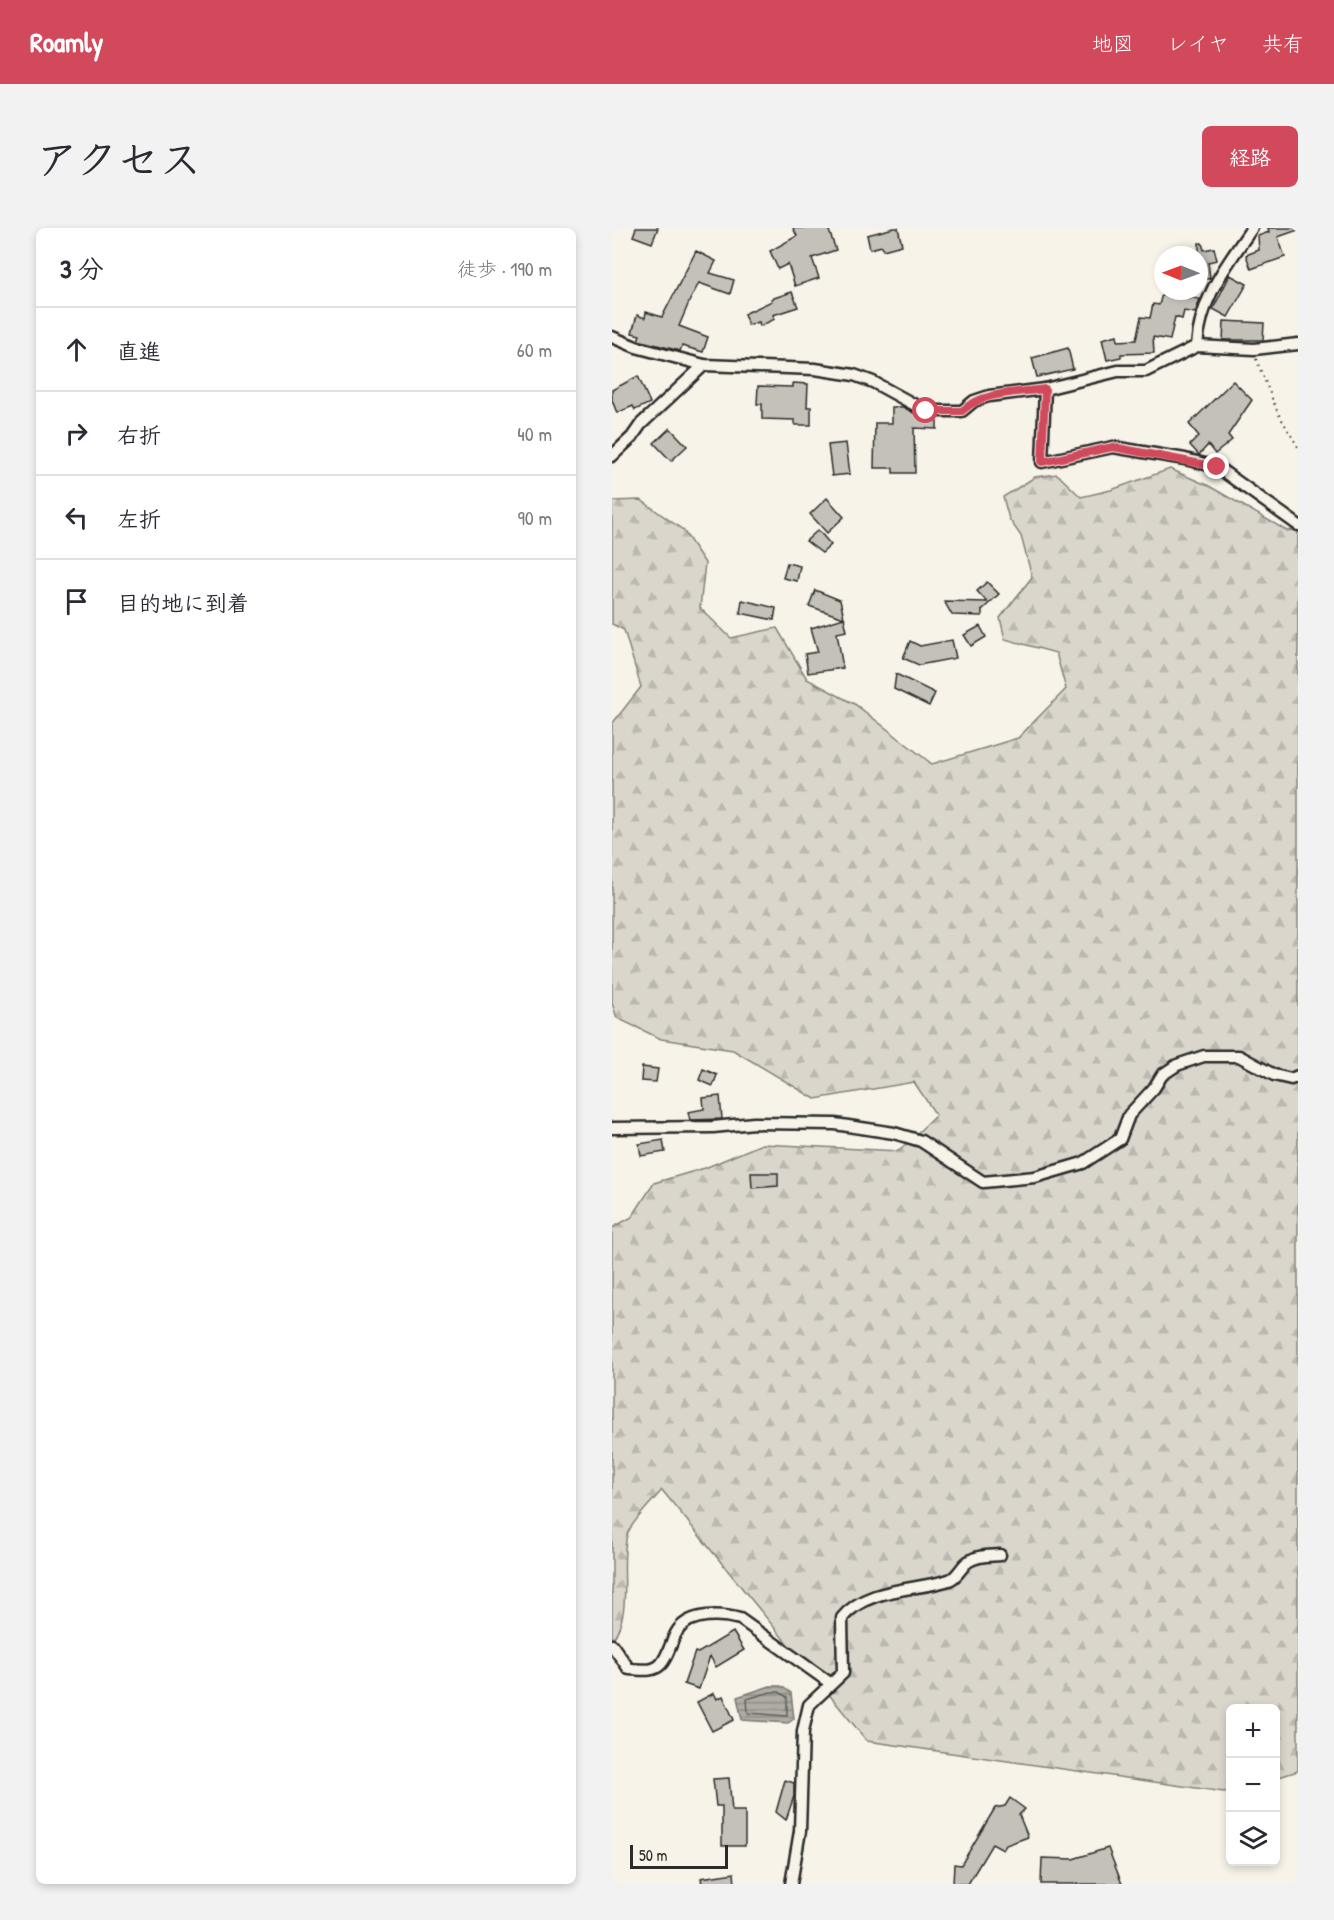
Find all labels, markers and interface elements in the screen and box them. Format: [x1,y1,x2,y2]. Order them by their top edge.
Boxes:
text: Roamly [30,23,103,61]
text: 地図 [1092,29,1134,58]
text: レイヤ [1167,29,1229,58]
text: 共有 [1262,29,1304,58]
button: 経路 [1202,126,1298,187]
text: アクセス [36,130,201,187]
north arrow [1154,246,1208,300]
text: 3 分 [60,251,104,286]
text: 徒歩 · 190 m [457,255,552,282]
icon: ahead [60,333,93,366]
text: 直進 [117,336,161,366]
text: 60 m [517,336,552,363]
route start [912,397,938,423]
icon: right [60,417,93,450]
text: 右折 [117,420,161,450]
text: 40 m [517,420,552,447]
route end [1203,453,1229,479]
icon: left [60,501,93,534]
text: 左折 [117,504,161,534]
text: 90 m [518,504,552,531]
icon: arrive [60,585,93,618]
text: 目的地に到着 [117,588,249,618]
map controls [1226,1704,1280,1866]
button: + [1226,1704,1280,1758]
button: − [1226,1758,1280,1812]
button: layers [1226,1812,1280,1866]
scale bar [630,1842,728,1870]
text: 50 m [639,1844,668,1866]

